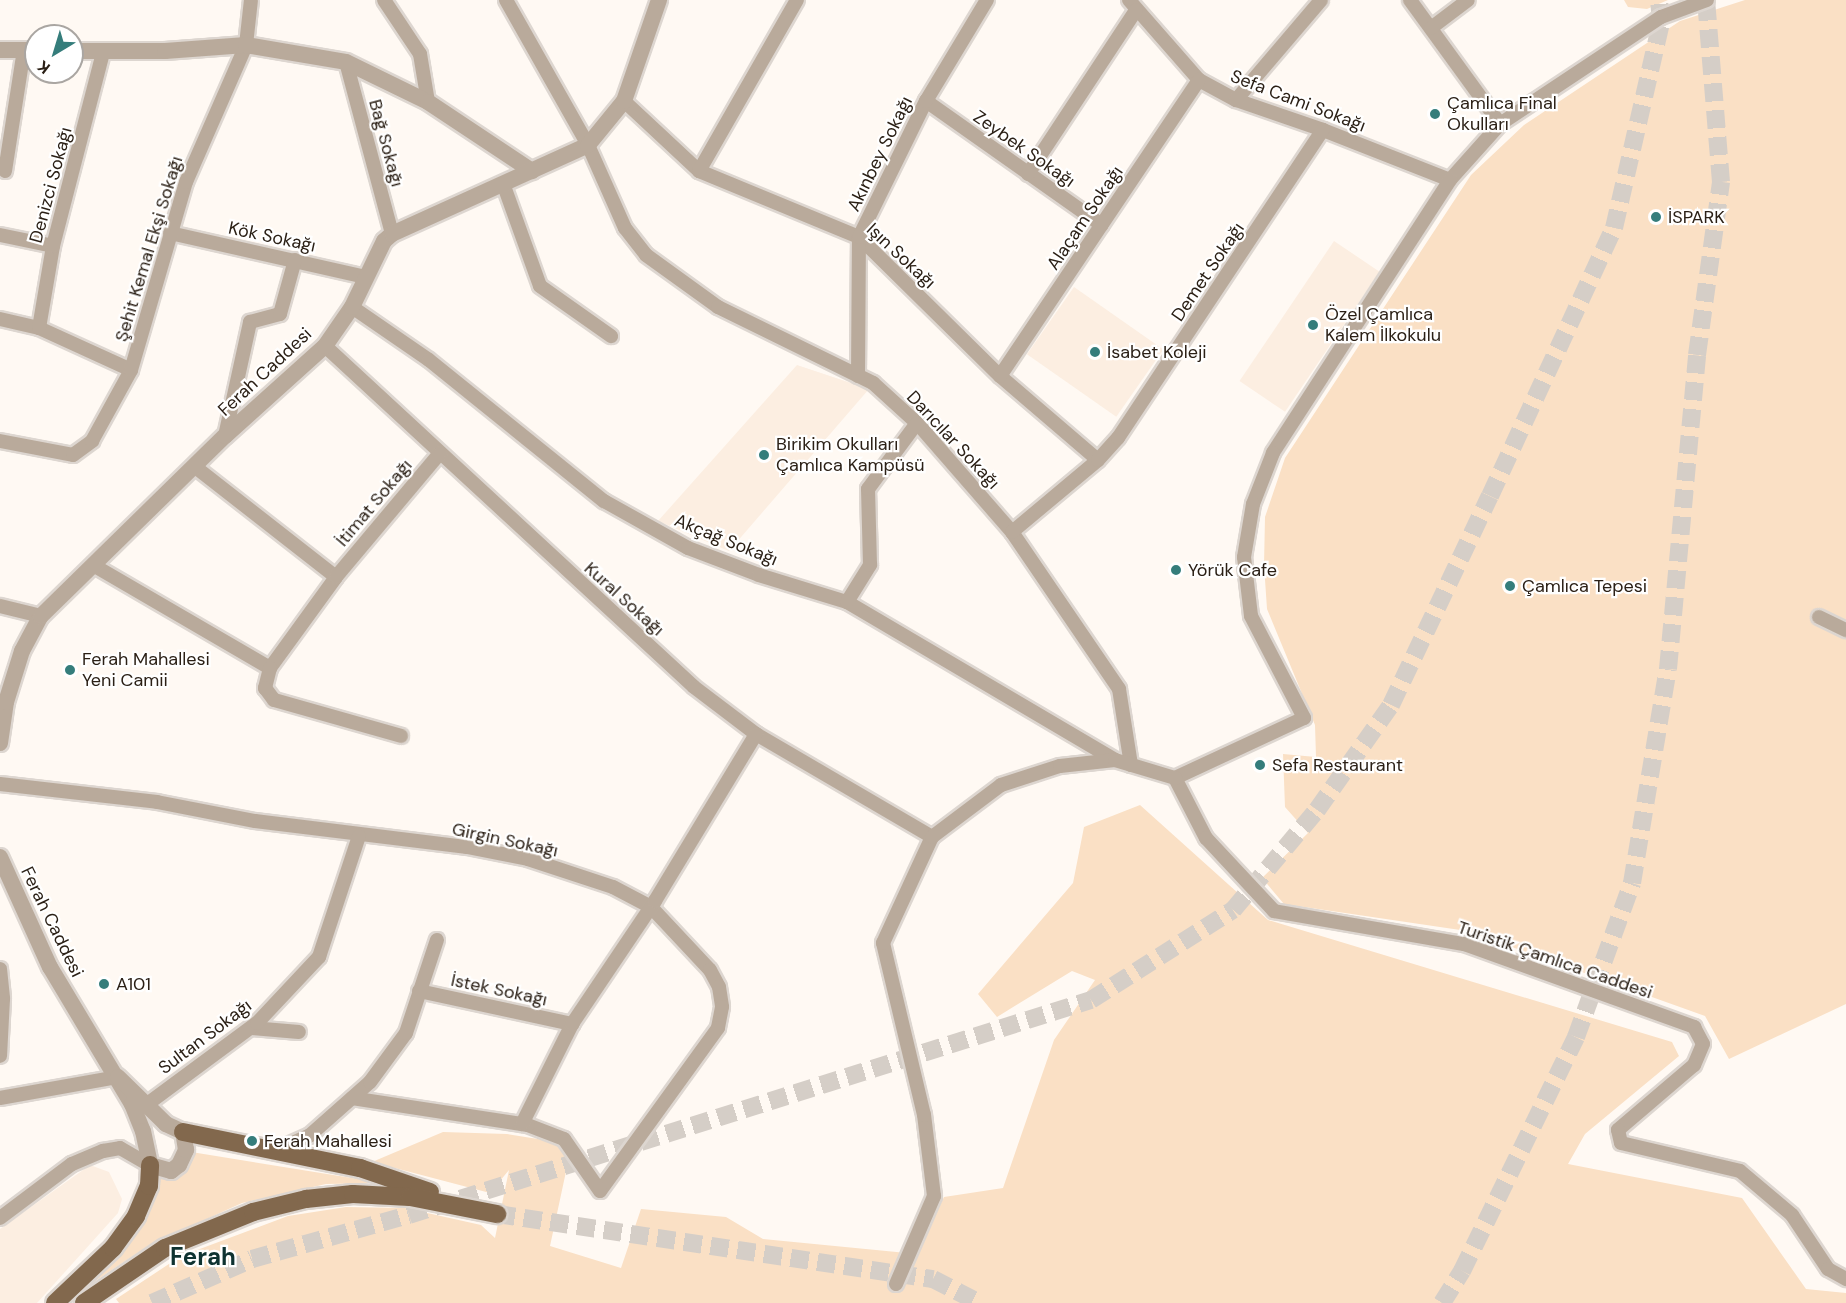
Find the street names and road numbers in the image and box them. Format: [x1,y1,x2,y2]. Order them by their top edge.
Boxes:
street label: Sefa Cami Sokağı [1227,65,1369,137]
street label: Akınbey Sokağı [843,93,917,215]
street label: Bağ Sokağı [364,97,408,189]
street label: Zeybek Sokağı [969,106,1079,192]
street label: Denizci Sokağı [25,125,77,245]
street label: Şehit Kemal Ekşi Sokağı [110,154,188,344]
street label: Alaçam Sokağı [1042,162,1128,274]
street label: Kök Sokağı [227,217,317,257]
street label: Işın Sokağı [862,219,940,293]
street label: Demet Sokağı [1167,219,1249,325]
street label: Ferah Caddesi [214,323,316,421]
street label: Darıcılar Sokağı [902,386,1004,494]
street label: İtimat Sokağı [331,455,417,551]
street label: Akçağ Sokağı [671,510,781,570]
street label: Kural Sokağı [580,558,668,640]
street label: Girgin Sokağı [450,818,560,862]
street label: Ferah Caddesi [16,863,88,981]
street label: Turistik Çamlıca Caddesi [1455,916,1655,1004]
street label: İstek Sokağı [449,969,549,1011]
street label: Sultan Sokağı [154,995,256,1079]

